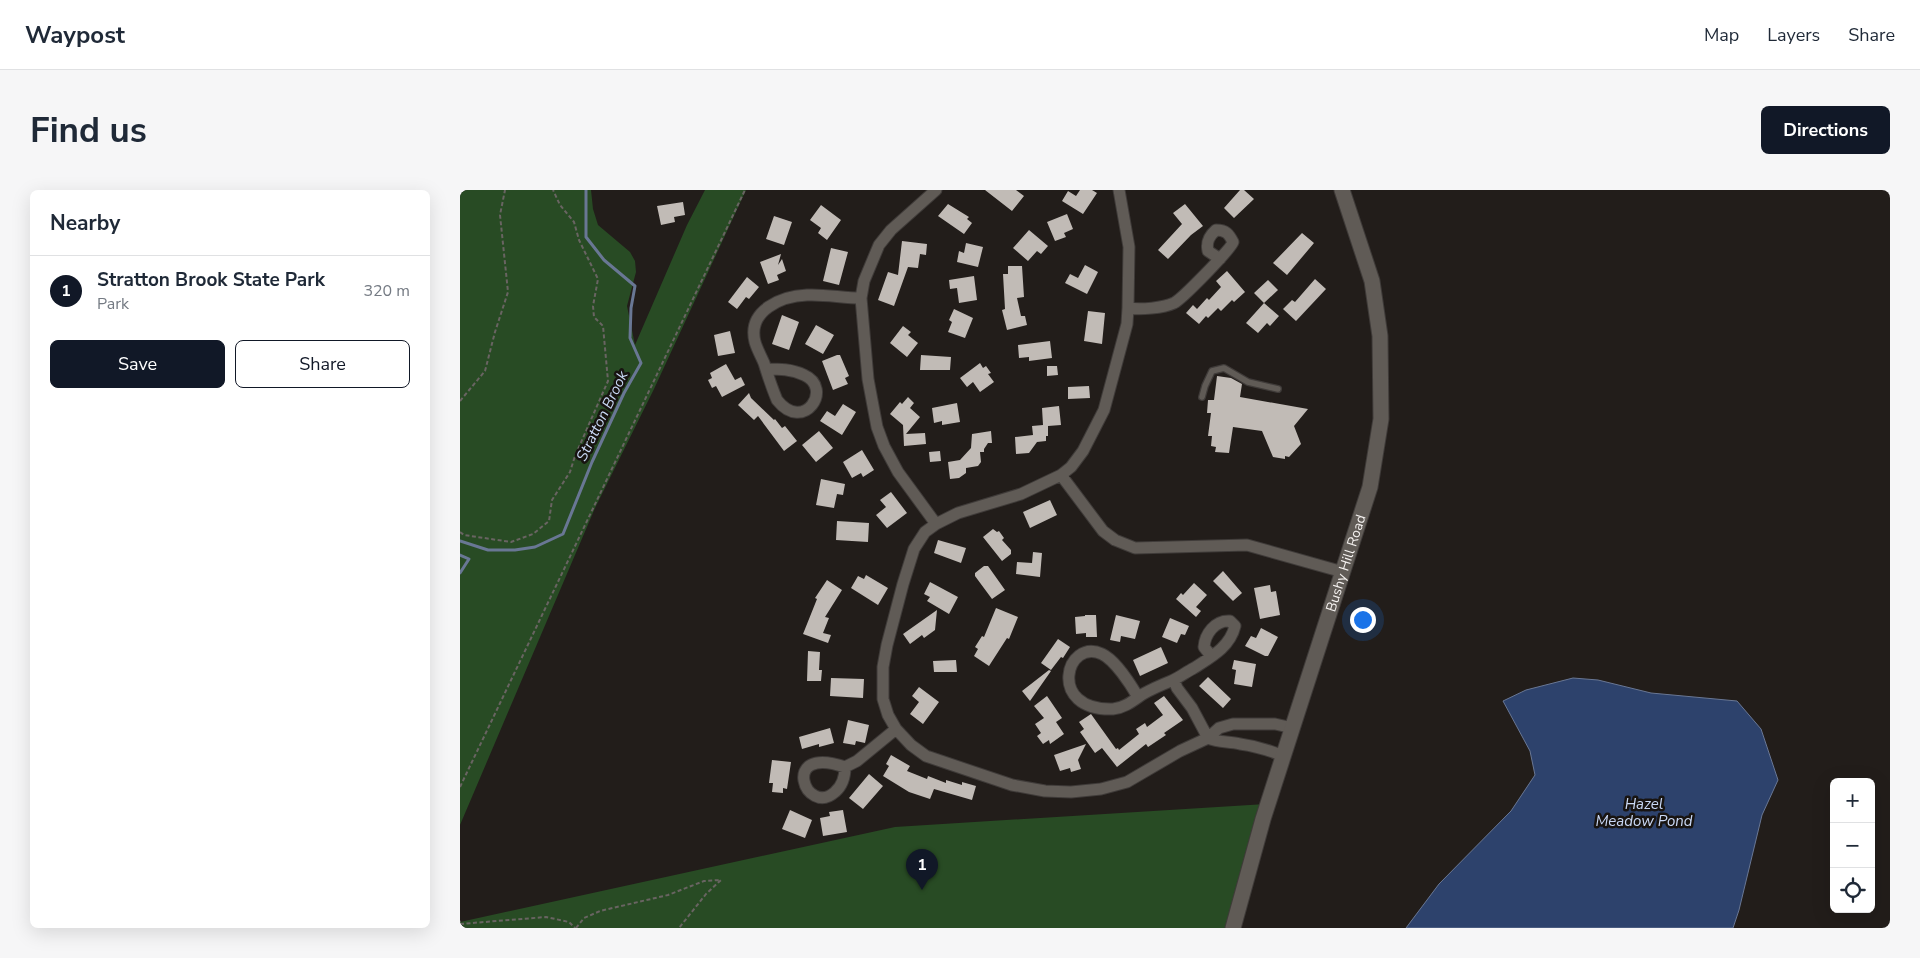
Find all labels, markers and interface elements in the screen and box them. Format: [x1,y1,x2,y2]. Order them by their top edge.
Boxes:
text: Waypost [25,19,125,51]
text: Map [1704,23,1739,47]
text: Layers [1767,23,1820,47]
text: Share [1848,23,1895,47]
button: Directions [1761,106,1890,154]
text: Find us [30,107,147,154]
text: Nearby [50,209,120,237]
text: Stratton Brook State Park [97,267,325,293]
text: 1 [61,280,71,302]
text: 320 m [363,280,410,302]
text: Park [97,293,129,315]
button: Save [50,340,225,388]
button: Share [235,340,410,388]
water label: Stratton Brook [571,367,633,465]
street label: Bushy Hill Road [1321,512,1371,614]
your location [1350,607,1376,633]
map controls [1830,778,1875,913]
button: + [1830,778,1875,823]
water label: Hazel Meadow Pond [1596,794,1693,831]
button: − [1830,823,1875,868]
pin: 1 [906,849,938,890]
button: locate [1830,868,1875,913]

